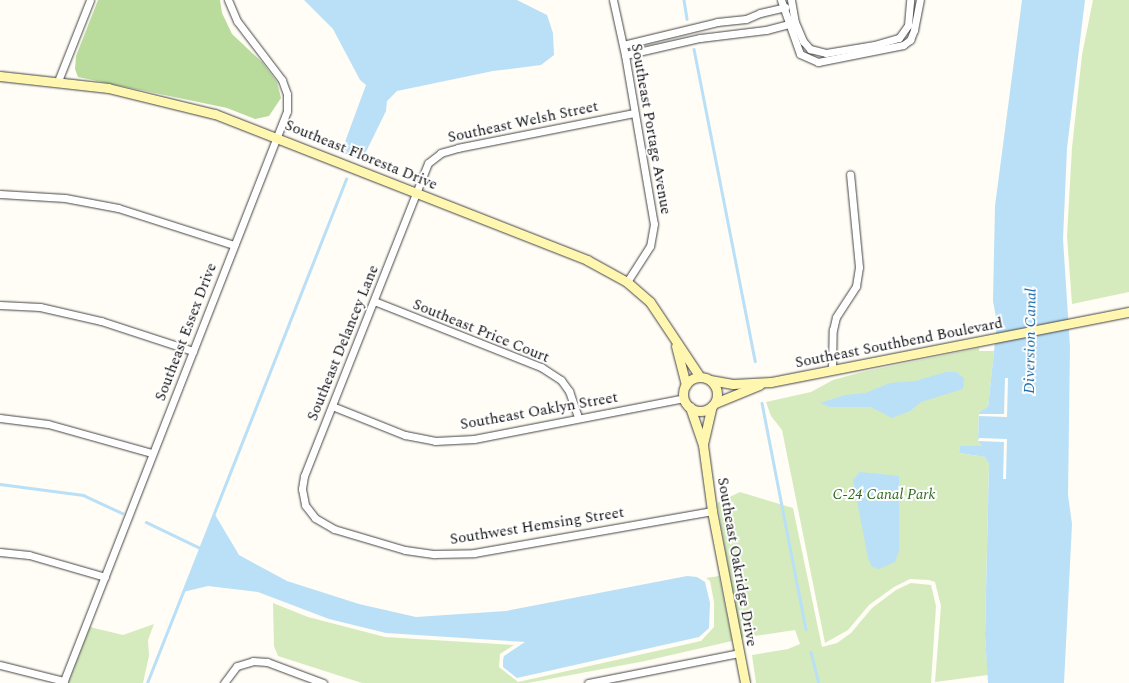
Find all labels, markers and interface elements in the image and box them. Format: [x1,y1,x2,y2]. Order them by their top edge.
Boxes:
street label: Southeast Portage Avenue [627,42,675,216]
street label: Southeast Welsh Street [446,97,600,147]
street label: Southeast Floresta Drive [282,116,440,194]
street label: Southeast Essex Drive [151,260,221,404]
street label: Southeast Delancey Lane [303,262,383,424]
water label: Diversion Canal [1019,288,1041,394]
street label: Southeast Price Court [410,295,552,367]
street label: Southeast Southbend Boulevard [794,314,1004,372]
street label: Southeast Oaklyn Street [459,388,619,434]
street label: Southeast Oakridge Drive [713,476,761,648]
park label: C-24 Canal Park [833,486,935,504]
street label: Southwest Hemsing Street [449,503,625,549]

